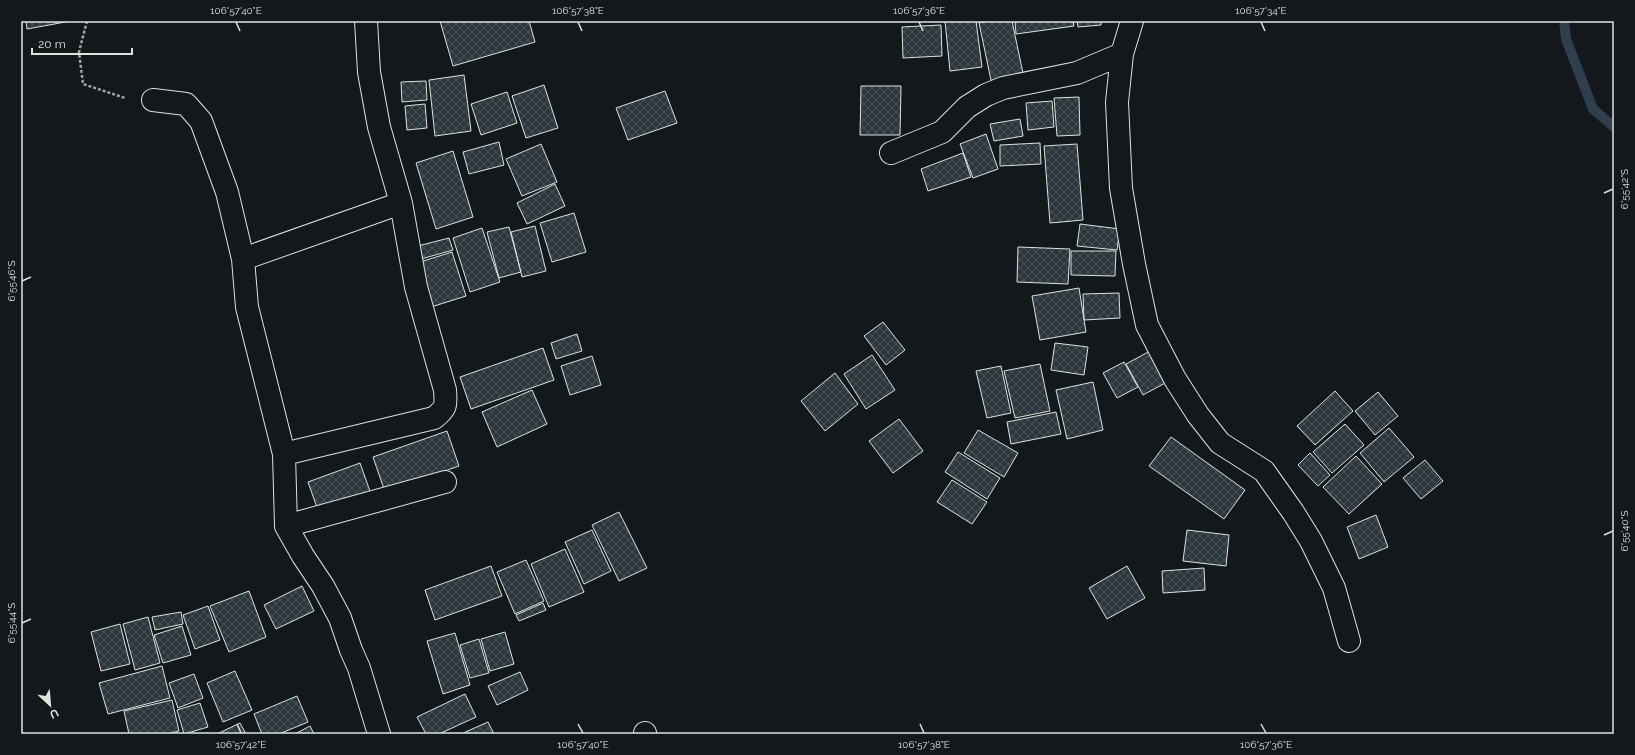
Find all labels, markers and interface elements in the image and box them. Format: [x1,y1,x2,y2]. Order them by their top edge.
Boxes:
text: 106°57'40"E [210,5,262,16]
text: 106°57'38"E [552,5,604,16]
text: 106°57'36"E [893,5,945,16]
text: 106°57'34"E [1235,5,1287,16]
scale bar [32,30,132,56]
text: 20 m [38,37,66,51]
text: 6°55'42"S [1619,169,1630,209]
text: 6°55'46"S [6,260,17,302]
text: 6°55'40"S [1619,510,1630,552]
text: 6°55'44"S [6,603,17,643]
north arrow [30,685,70,725]
text: U [48,706,61,721]
text: 106°57'42"E [216,739,266,750]
text: 106°57'40"E [557,739,609,750]
text: 106°57'38"E [898,739,950,750]
text: 106°57'36"E [1240,739,1292,750]

